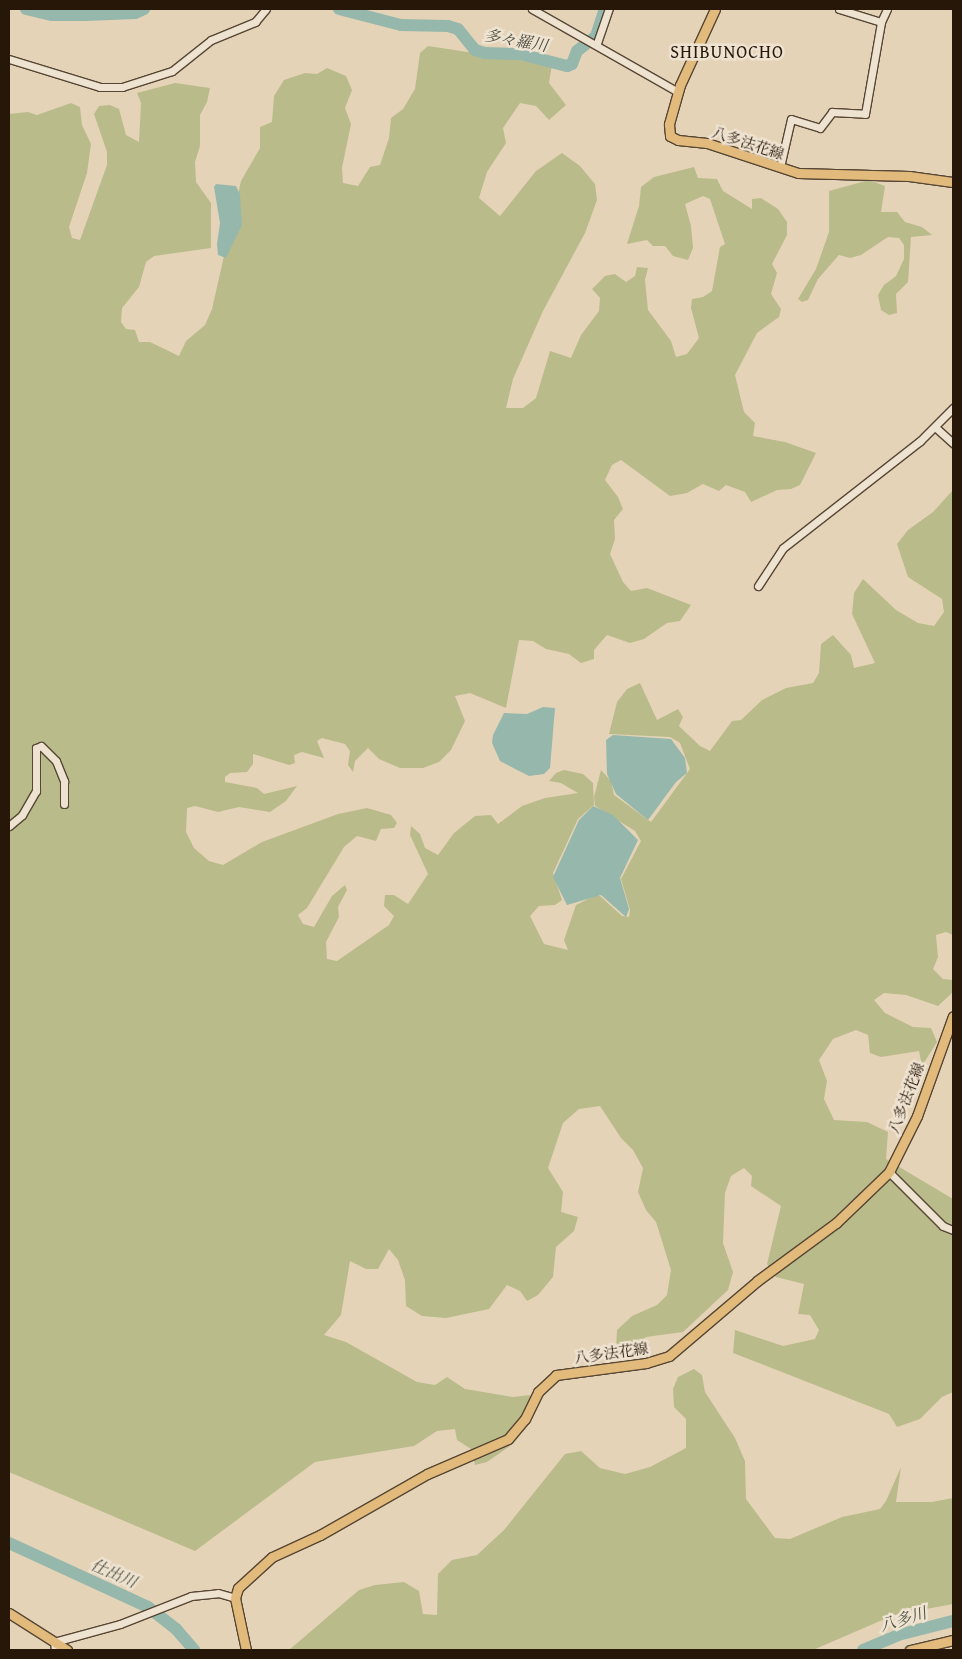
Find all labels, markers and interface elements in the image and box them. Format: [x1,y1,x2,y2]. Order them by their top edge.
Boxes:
water label: 多々羅川 [483,25,549,55]
district label: SHIBUNOCHO [669,41,785,63]
street label: 八多法花線 [710,123,786,163]
street label: 八多法花線 [884,1060,928,1136]
street label: 八多法花線 [573,1339,649,1367]
water label: 仕出川 [88,1554,140,1592]
water label: 八多川 [877,1603,929,1635]

